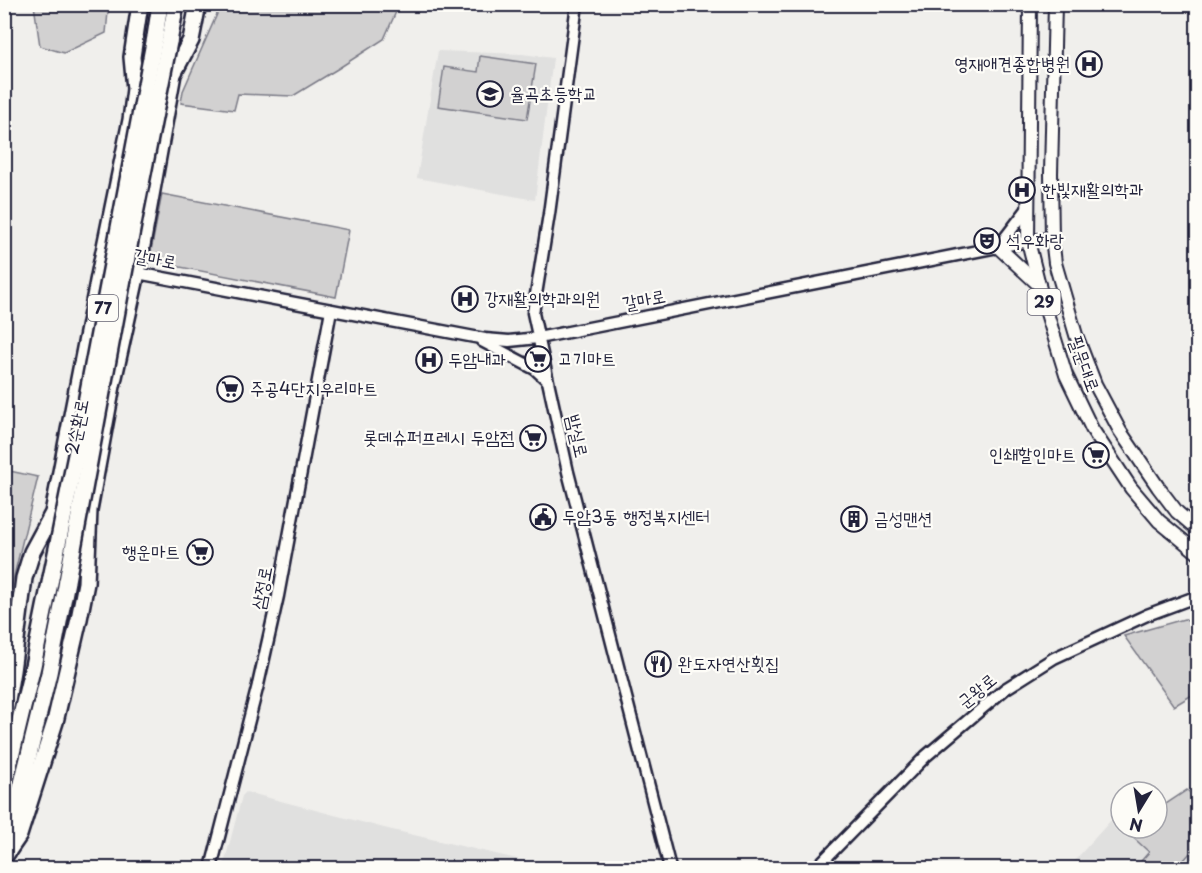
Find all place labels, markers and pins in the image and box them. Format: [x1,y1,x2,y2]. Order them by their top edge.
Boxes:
place label: 영재애견종합병원 [954,49,1070,76]
hospital icon: 영재애견종합병원 [1074,49,1104,79]
school or university icon: 율곡초등학교 [475,79,505,109]
place label: 율곡초등학교 [510,79,597,106]
hospital icon: 한빛재활의학과 [1007,175,1037,205]
place label: 한빛재활의학과 [1042,175,1143,202]
theatre icon: 석우화랑 [972,226,1002,256]
place label: 석우화랑 [1006,226,1064,253]
hospital icon: 강재활의학과의원 [450,284,480,314]
place label: 강재활의학과의원 [484,284,600,311]
supermarket icon: 고기마트 [523,344,553,374]
place label: 고기마트 [558,344,616,371]
hospital icon: 두암내과 [414,345,444,375]
place label: 두암내과 [448,345,506,372]
supermarket icon: 주공4단지우리마트 [215,374,245,404]
place label: 주공4단지우리마트 [250,374,378,401]
place label: 롯데슈퍼프레시 두암점 [363,423,515,450]
supermarket icon: 롯데슈퍼프레시 두암점 [518,423,548,453]
place label: 인쇄할인마트 [989,440,1076,467]
supermarket icon: 인쇄할인마트 [1081,440,1111,470]
public building icon: 두암3동 행정복지센터 [528,502,558,532]
place label: 두암3동 행정복지센터 [562,502,710,529]
building icon: 금성맨션 [839,504,869,534]
place label: 금성맨션 [874,504,932,531]
place label: 행운마트 [122,537,180,564]
supermarket icon: 행운마트 [185,537,215,567]
restaurant icon: 완도자연산횟집 [643,649,673,679]
place label: 완도자연산횟집 [678,649,779,676]

